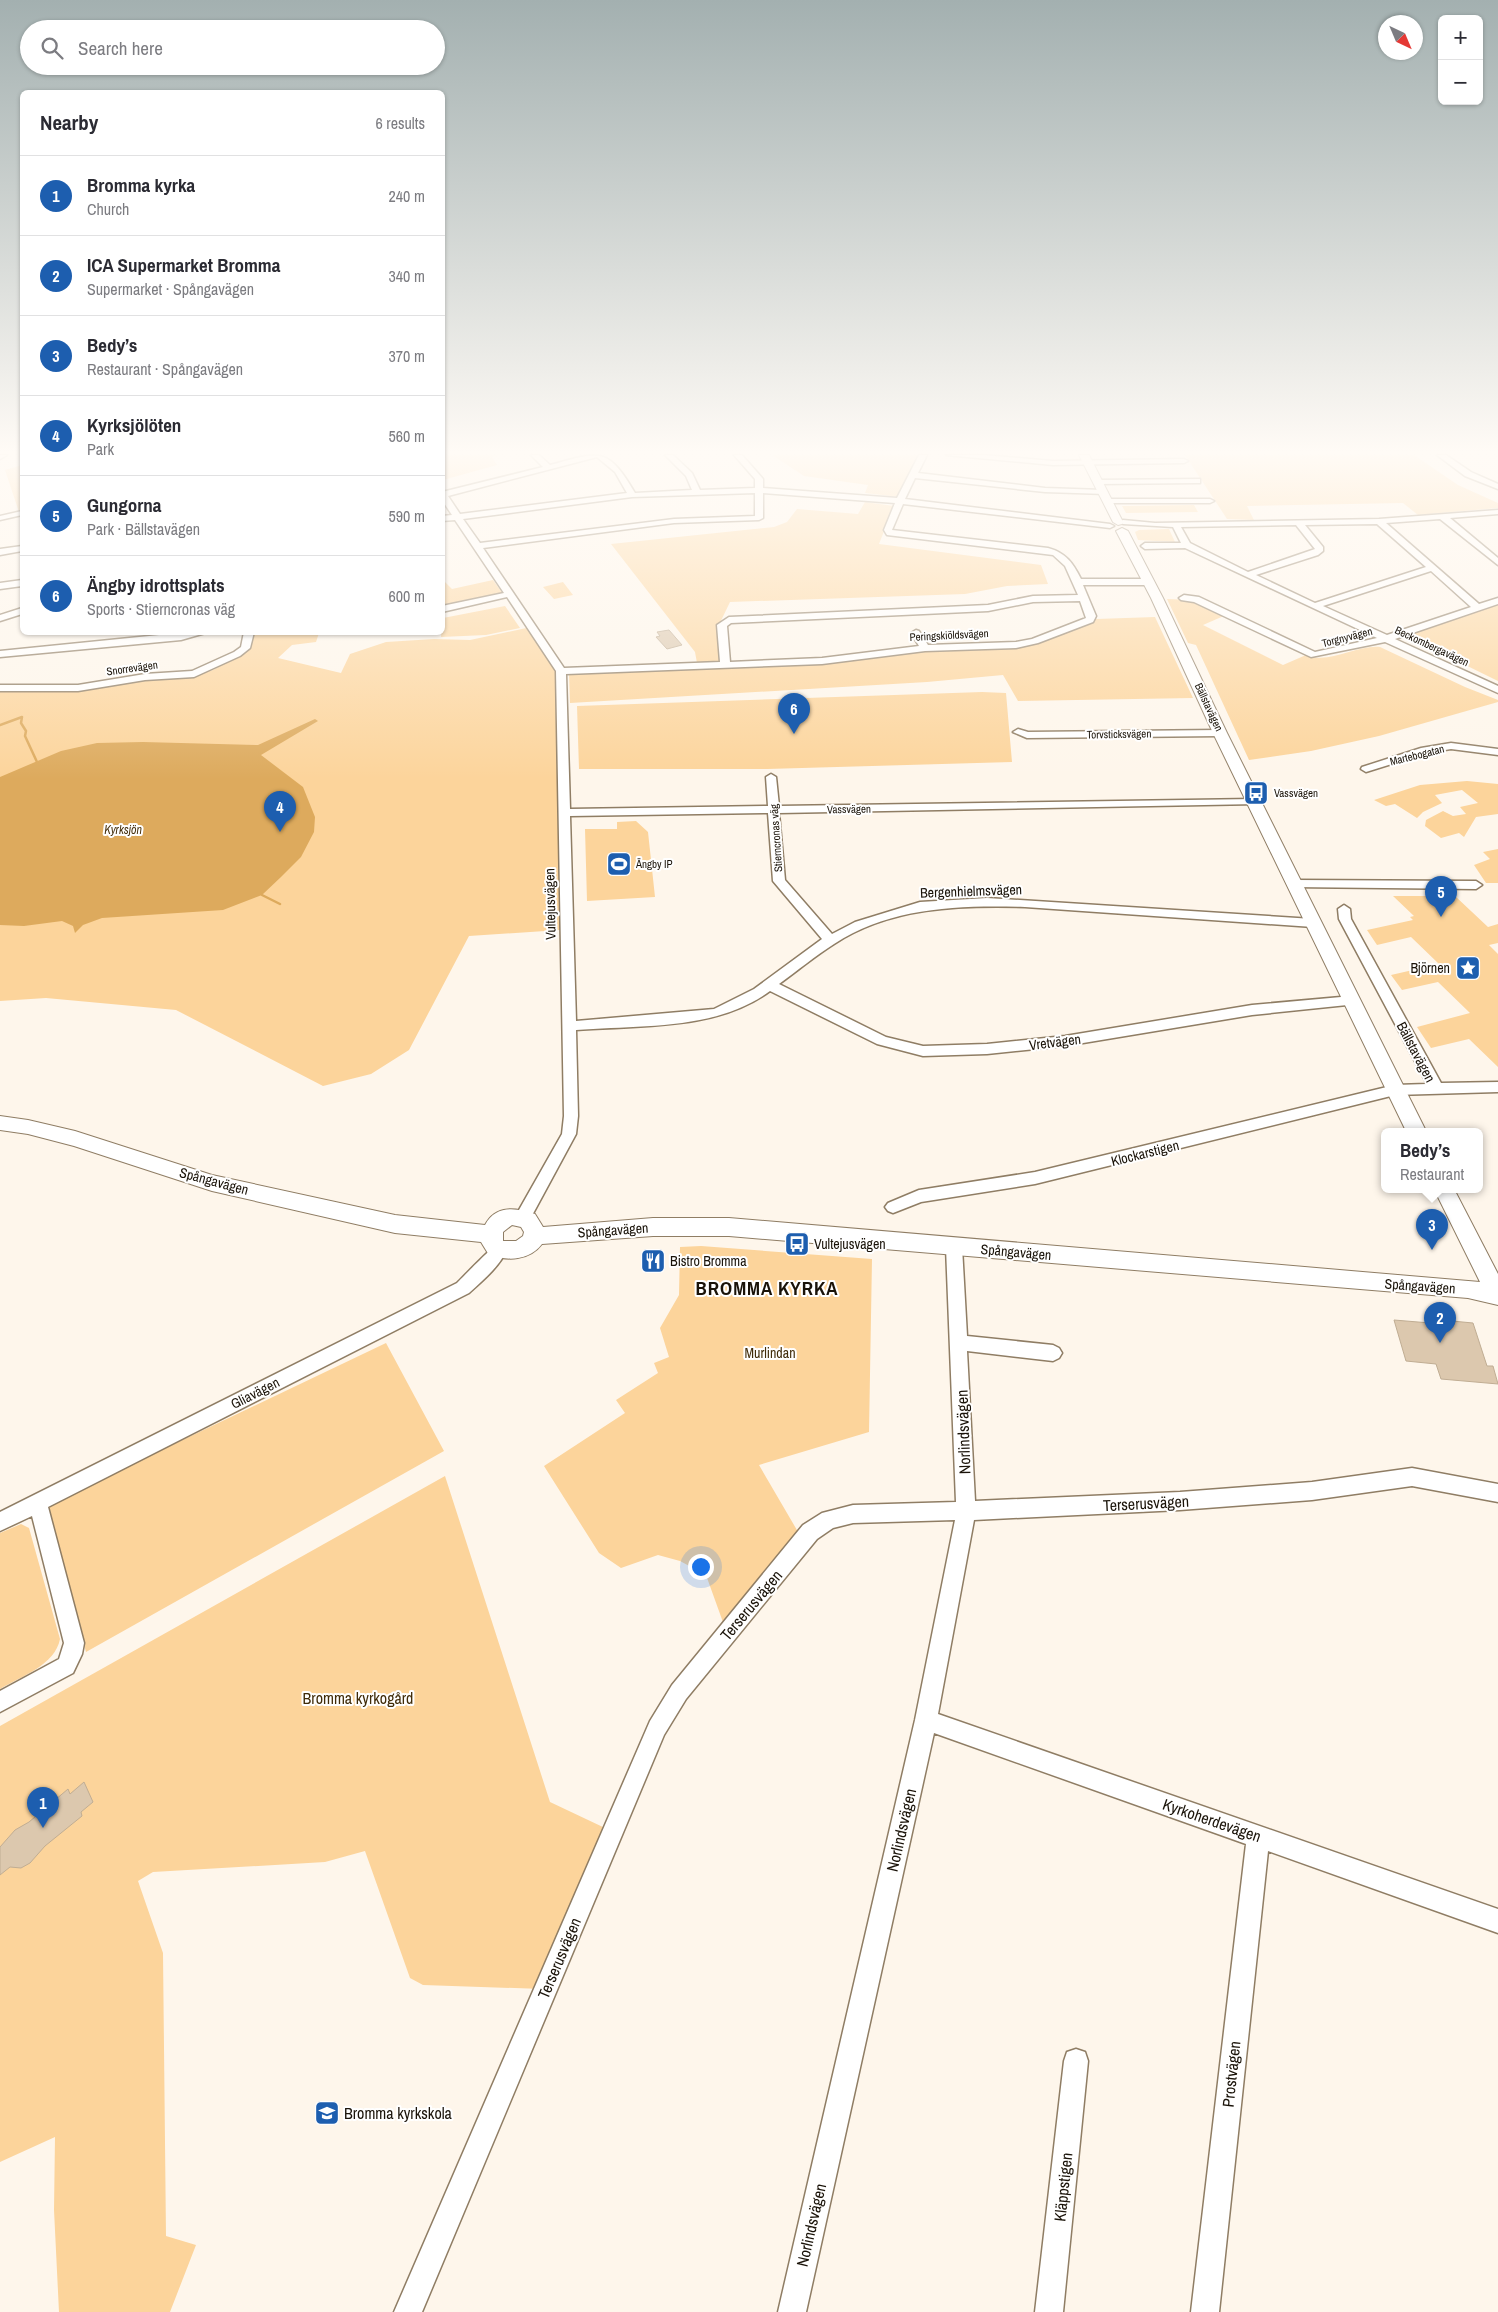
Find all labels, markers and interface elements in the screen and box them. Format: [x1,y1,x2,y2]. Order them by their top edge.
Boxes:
north arrow [1378,15,1423,60]
map controls [1438,15,1483,105]
button: + [1438,15,1483,60]
search box [20,20,445,75]
icon: search [38,34,66,62]
text: Search here [78,35,163,61]
button: − [1438,60,1483,105]
text: Nearby [40,108,98,137]
text: 6 results [375,112,425,134]
text: Bromma kyrka [87,172,195,198]
text: 1 [52,185,60,207]
text: 240 m [389,185,425,207]
text: Church [87,198,129,220]
text: ICA Supermarket Bromma [87,252,280,278]
text: 2 [52,265,60,287]
text: 340 m [389,265,425,287]
text: Supermarket · Spångavägen [87,278,254,300]
text: Bedy’s [87,332,138,358]
text: 3 [52,345,60,367]
text: 370 m [389,345,425,367]
text: Restaurant · Spångavägen [87,358,243,380]
text: Kyrksjölöten [87,412,181,438]
text: 4 [52,425,60,447]
text: 560 m [389,425,425,447]
text: Park [87,438,114,460]
text: Gungorna [87,492,161,518]
text: 5 [52,505,60,527]
text: 590 m [389,505,425,527]
text: Park · Bällstavägen [87,518,200,540]
text: Ängby idrottsplats [87,572,225,598]
text: 6 [52,585,60,607]
text: 600 m [389,585,425,607]
text: Sports · Stierncronas väg [87,598,235,620]
street label: Beckombergavägen [1393,623,1471,669]
street label: Torgnyvägen [1320,624,1374,650]
street label: Peringskiöldsvägen [909,626,989,644]
street label: Snorrevägen [105,657,159,679]
street label: Bällstavägen [1192,681,1226,733]
pin: 6 [778,693,810,734]
street label: Torvsticksvägen [1087,726,1151,742]
street label: Martebogatan [1388,741,1446,769]
bus stop icon: Vassvägen [1243,780,1269,806]
place label: Vassvägen [1274,786,1318,800]
pin: 4 [264,791,296,832]
street label: Vassvägen [827,802,871,816]
street label: Stierncronas väg [767,803,785,873]
water label: Kyrksjön [104,822,142,838]
sports icon: Ängby IP [606,851,632,877]
place label: Ängby IP [635,857,673,871]
street label: Vultejusvägen [540,868,560,940]
pin: 5 [1425,876,1457,917]
street label: Bergenhielmsvägen [920,880,1022,902]
place icon: Björnen [1455,955,1481,981]
place label: Björnen [1410,959,1450,977]
street label: Bällstavägen [1393,1019,1439,1085]
street label: Vretvägen [1028,1030,1082,1054]
popup [1381,1128,1483,1193]
street label: Klockarstigen [1109,1136,1181,1170]
text: Bedy’s [1400,1137,1450,1163]
street label: Spångavägen [177,1163,251,1199]
text: Restaurant [1400,1163,1464,1185]
pin: 3 [1416,1209,1448,1250]
street label: Spångavägen [577,1219,649,1241]
bus stop icon: Vultejusvägen [784,1231,810,1257]
place label: Vultejusvägen [814,1235,886,1253]
street label: Spångavägen [980,1240,1052,1264]
restaurant icon: Bistro Bromma [640,1248,666,1274]
place label: Bistro Bromma [670,1252,747,1270]
district label: BROMMA KYRKA [696,1275,838,1301]
street label: Spångavägen [1384,1275,1456,1297]
pin: 2 [1424,1302,1456,1343]
park label: Murlindan [744,1344,796,1362]
street label: Gliavägen [228,1373,282,1413]
street label: Norlindsvägen [951,1389,975,1475]
street label: Terserusvägen [1102,1490,1190,1516]
your location [688,1554,714,1580]
street label: Terserusvägen [715,1565,787,1645]
park label: Bromma kyrkogård [303,1687,413,1709]
street label: Norlindsvägen [881,1786,921,1874]
pin: 1 [27,1787,59,1828]
street label: Kyrkoherdevägen [1160,1793,1264,1847]
street label: Terserusvägen [532,1914,586,2002]
street label: Prostvägen [1217,2040,1245,2108]
school or university icon: Bromma kyrkskola [314,2100,340,2126]
place label: Bromma kyrkskola [344,2102,453,2124]
street label: Kläppstigen [1048,2151,1078,2223]
street label: Norlindsvägen [791,2181,831,2269]

